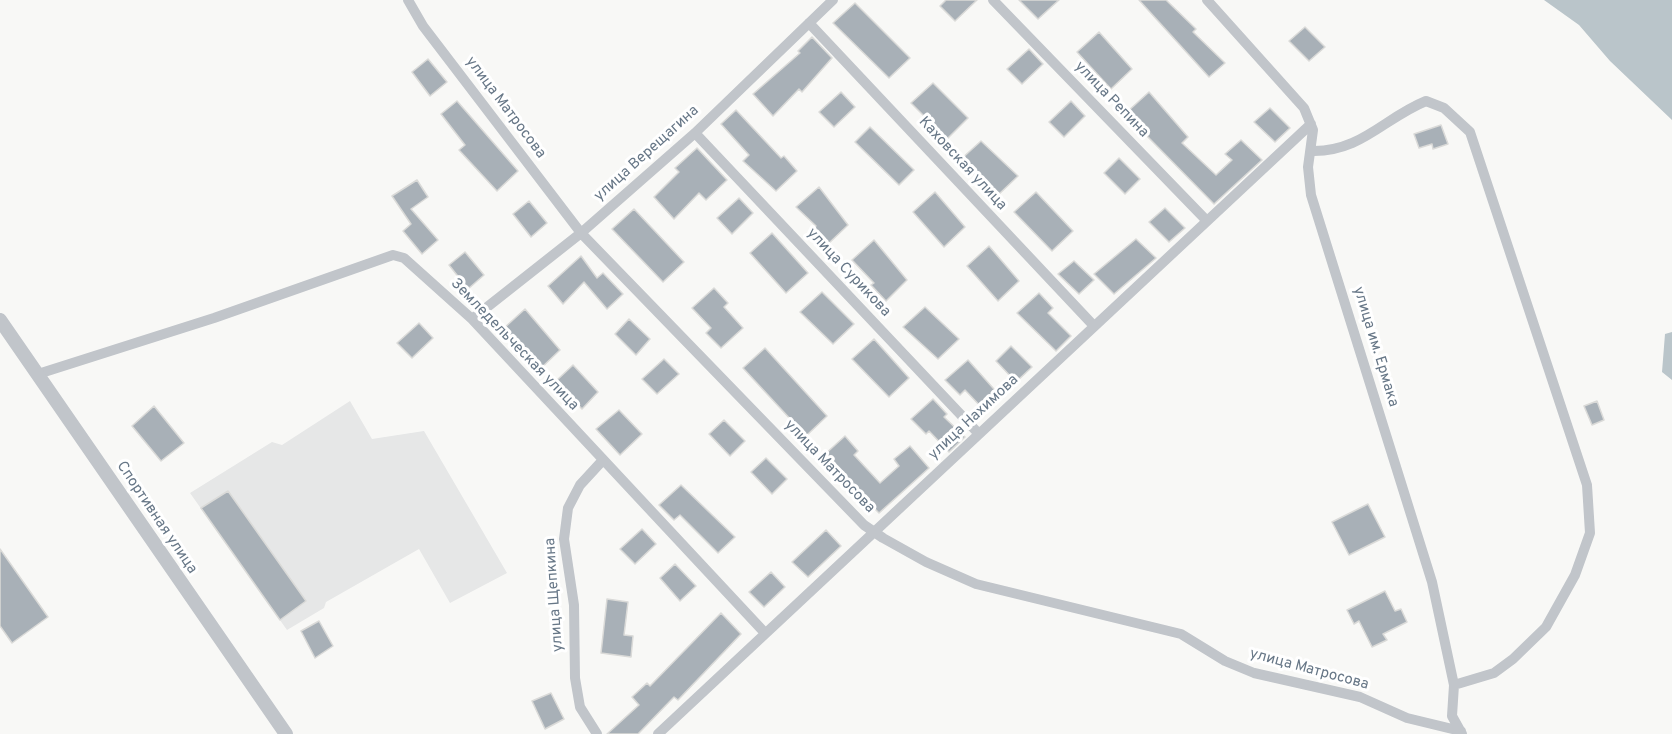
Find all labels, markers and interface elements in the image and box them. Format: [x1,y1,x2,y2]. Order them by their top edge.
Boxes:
street label: улица Матросова [461,54,549,162]
street label: улица Репина [1070,58,1152,142]
street label: улица Верещагина [591,102,703,206]
street label: Каховская улица [914,113,1010,215]
street label: улица Сурикова [802,225,894,321]
street label: Земледельческая улица [446,275,582,415]
street label: улица им. Ермака [1348,285,1402,409]
street label: улица Нахимова [925,372,1023,464]
street label: улица Матросова [780,417,878,517]
street label: Спортивная улица [112,458,200,578]
street label: улица Щепкина [542,537,568,653]
street label: улица Матросова [1247,645,1371,695]

